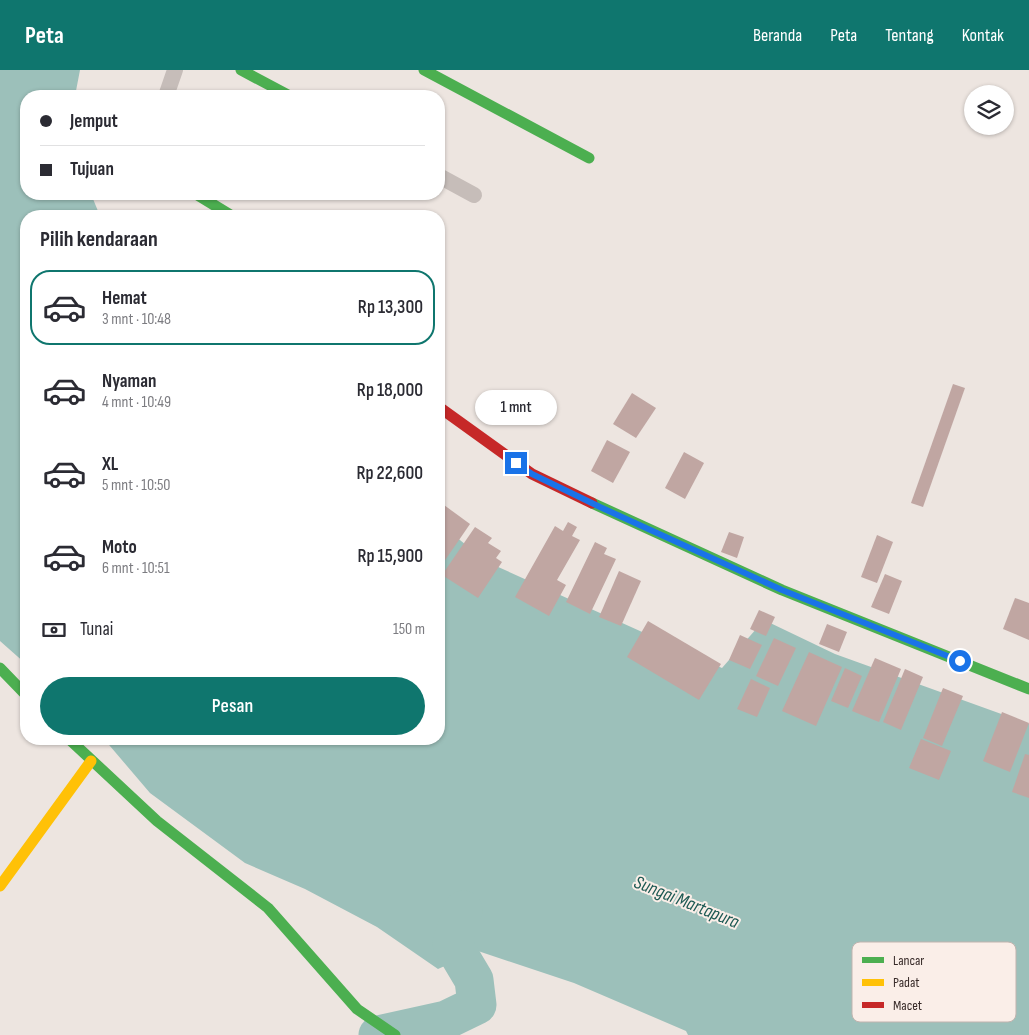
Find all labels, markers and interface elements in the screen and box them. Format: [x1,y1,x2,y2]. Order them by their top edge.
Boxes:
text: Peta [25,21,64,50]
text: Beranda [753,25,802,46]
text: Peta [830,25,857,46]
text: Tentang [885,25,934,46]
text: Kontak [962,25,1004,46]
map controls [964,85,1014,135]
button: layers [964,85,1014,135]
text: Jemput [70,110,118,133]
text: Tujuan [70,158,114,181]
text: Pilih kendaraan [40,226,158,253]
icon: car [42,285,87,330]
text: Hemat [102,287,147,310]
text: Rp 13,300 [358,296,423,319]
text: 3 mnt · 10:48 [102,310,171,329]
icon: car [42,368,87,413]
text: Nyaman [102,370,156,393]
text: Rp 18,000 [357,379,423,402]
callout: 1 mnt [475,390,557,426]
text: 4 mnt · 10:49 [102,393,171,412]
text: 1 mnt [500,398,532,417]
icon: car [42,451,87,496]
route end [505,452,527,474]
text: XL [102,453,118,476]
text: Rp 22,600 [356,462,423,485]
text: 5 mnt · 10:50 [102,476,170,495]
icon: car [42,534,87,579]
text: Moto [102,536,137,559]
text: Rp 15,900 [357,545,423,568]
text: 6 mnt · 10:51 [102,559,170,578]
icon: cash [40,616,68,644]
text: Tunai [80,618,113,641]
text: 150 m [393,620,425,639]
route start [949,650,971,672]
button: Pesan [40,677,425,735]
water label: Sungai Martapura [631,871,743,934]
legend [852,942,1016,1022]
text: Lancar [893,952,924,969]
text: Padat [893,974,920,991]
text: Macet [893,997,922,1014]

